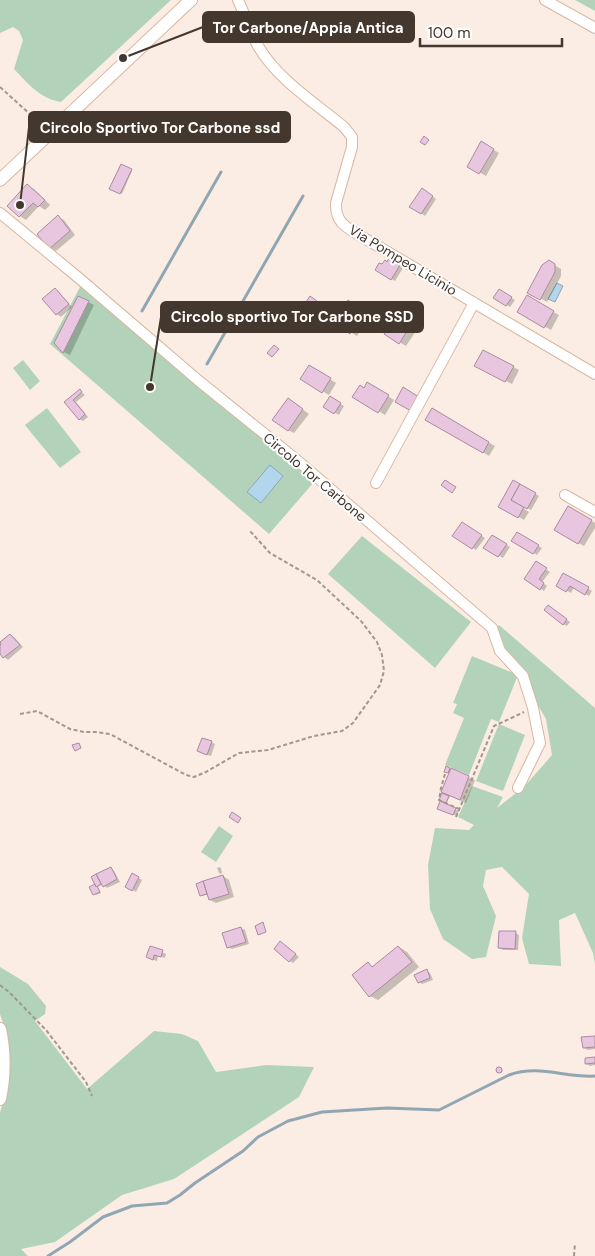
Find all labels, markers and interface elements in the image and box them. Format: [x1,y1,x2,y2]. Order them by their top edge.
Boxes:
callout: Tor Carbone/Appia Antica [203,12,414,42]
scale bar [420,15,562,47]
text: Tor Carbone/Appia Antica [212,18,404,38]
text: 100 m [428,23,471,43]
callout: Circolo Sportivo Tor Carbone ssd [29,112,290,142]
text: Circolo Sportivo Tor Carbone ssd [40,118,280,138]
street label: Via Pompeo Licinio [346,221,460,299]
callout: Circolo sportivo Tor Carbone SSD [161,302,423,332]
text: Circolo sportivo Tor Carbone SSD [171,307,413,327]
street label: Circolo Tor Carbone [260,428,370,526]

